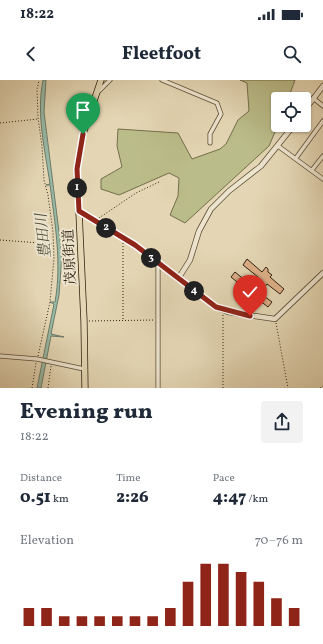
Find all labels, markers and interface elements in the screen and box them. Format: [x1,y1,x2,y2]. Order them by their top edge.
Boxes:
text: 18:22 [20,4,54,25]
text: Fleetfoot [122,42,201,67]
icon: back [20,43,42,65]
icon: search [281,43,303,65]
map controls [271,92,311,132]
button: locate [271,92,311,132]
pin [66,93,100,134]
icon: arrive [72,99,94,121]
pin: 1 [67,178,87,198]
text: 1 [75,180,79,195]
water label: 豊田川 [31,210,57,259]
pin: 2 [96,218,116,238]
text: 2 [103,220,109,235]
street label: 茂原街道 [60,228,81,285]
pin: 3 [141,248,161,268]
text: 3 [148,250,154,265]
pin [233,275,267,316]
pin: 4 [184,281,204,301]
icon: check [239,281,261,303]
text: 4 [191,283,197,298]
text: Evening run [20,397,153,428]
button: share [261,401,303,443]
text: 18:22 [20,428,49,446]
text: Distance [20,471,62,486]
text: Time [116,471,140,486]
text: Pace [213,471,235,486]
text: 0.51 [20,486,51,509]
text: 2:26 [116,486,149,509]
text: 4:47 [213,486,246,509]
text: km [51,492,69,507]
text: /km [246,492,268,507]
text: Elevation [20,532,74,550]
text: 70–76 m [255,532,303,550]

